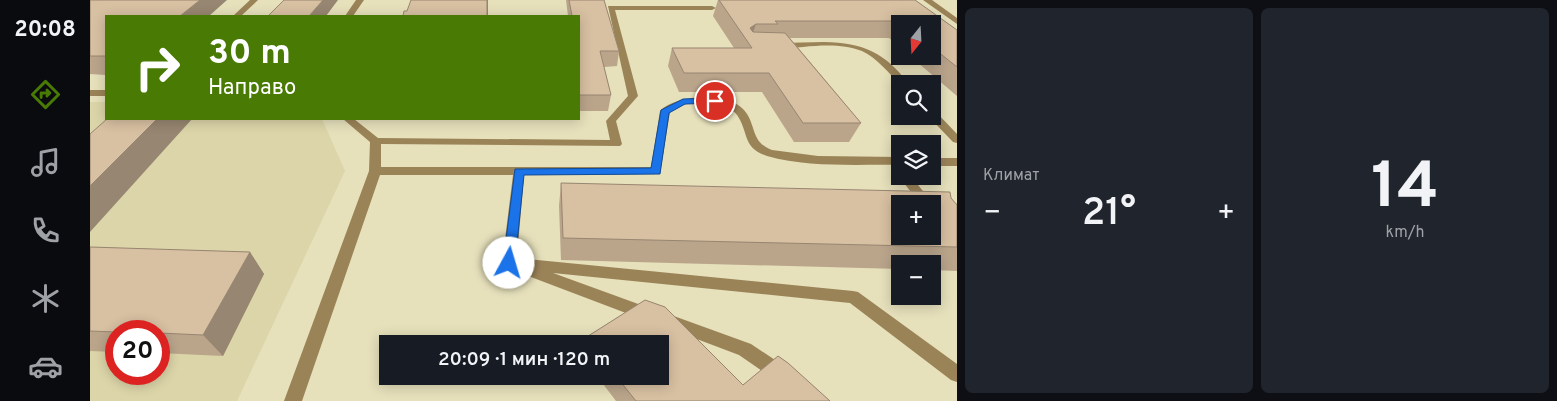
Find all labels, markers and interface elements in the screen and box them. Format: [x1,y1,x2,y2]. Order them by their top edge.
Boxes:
north arrow [891,15,941,65]
map controls [891,15,941,305]
text: 20:08 [14,17,76,44]
text: 30 m [208,32,291,76]
icon: right [125,35,190,100]
text: Направо [208,75,296,102]
button: search [891,75,941,125]
icon: directions [28,77,63,112]
pin [694,80,736,122]
icon: arrive [701,87,729,115]
button: layers [891,135,941,185]
icon: music [28,145,63,180]
text: 14 [1371,149,1439,231]
text: Климат [983,166,1040,186]
text: 21° [1082,190,1136,239]
button: + [891,195,941,245]
text: − [983,196,1001,232]
text: + [1217,196,1235,232]
icon: phone [28,213,63,248]
text: km/h [1386,223,1424,243]
position arrow [482,236,534,288]
button: − [891,255,941,305]
icon: climate [28,281,63,316]
speed limit sign: 20 [105,320,170,385]
text: 20:09 · 1 мин · 120 m [438,348,610,372]
icon: car [28,349,63,384]

